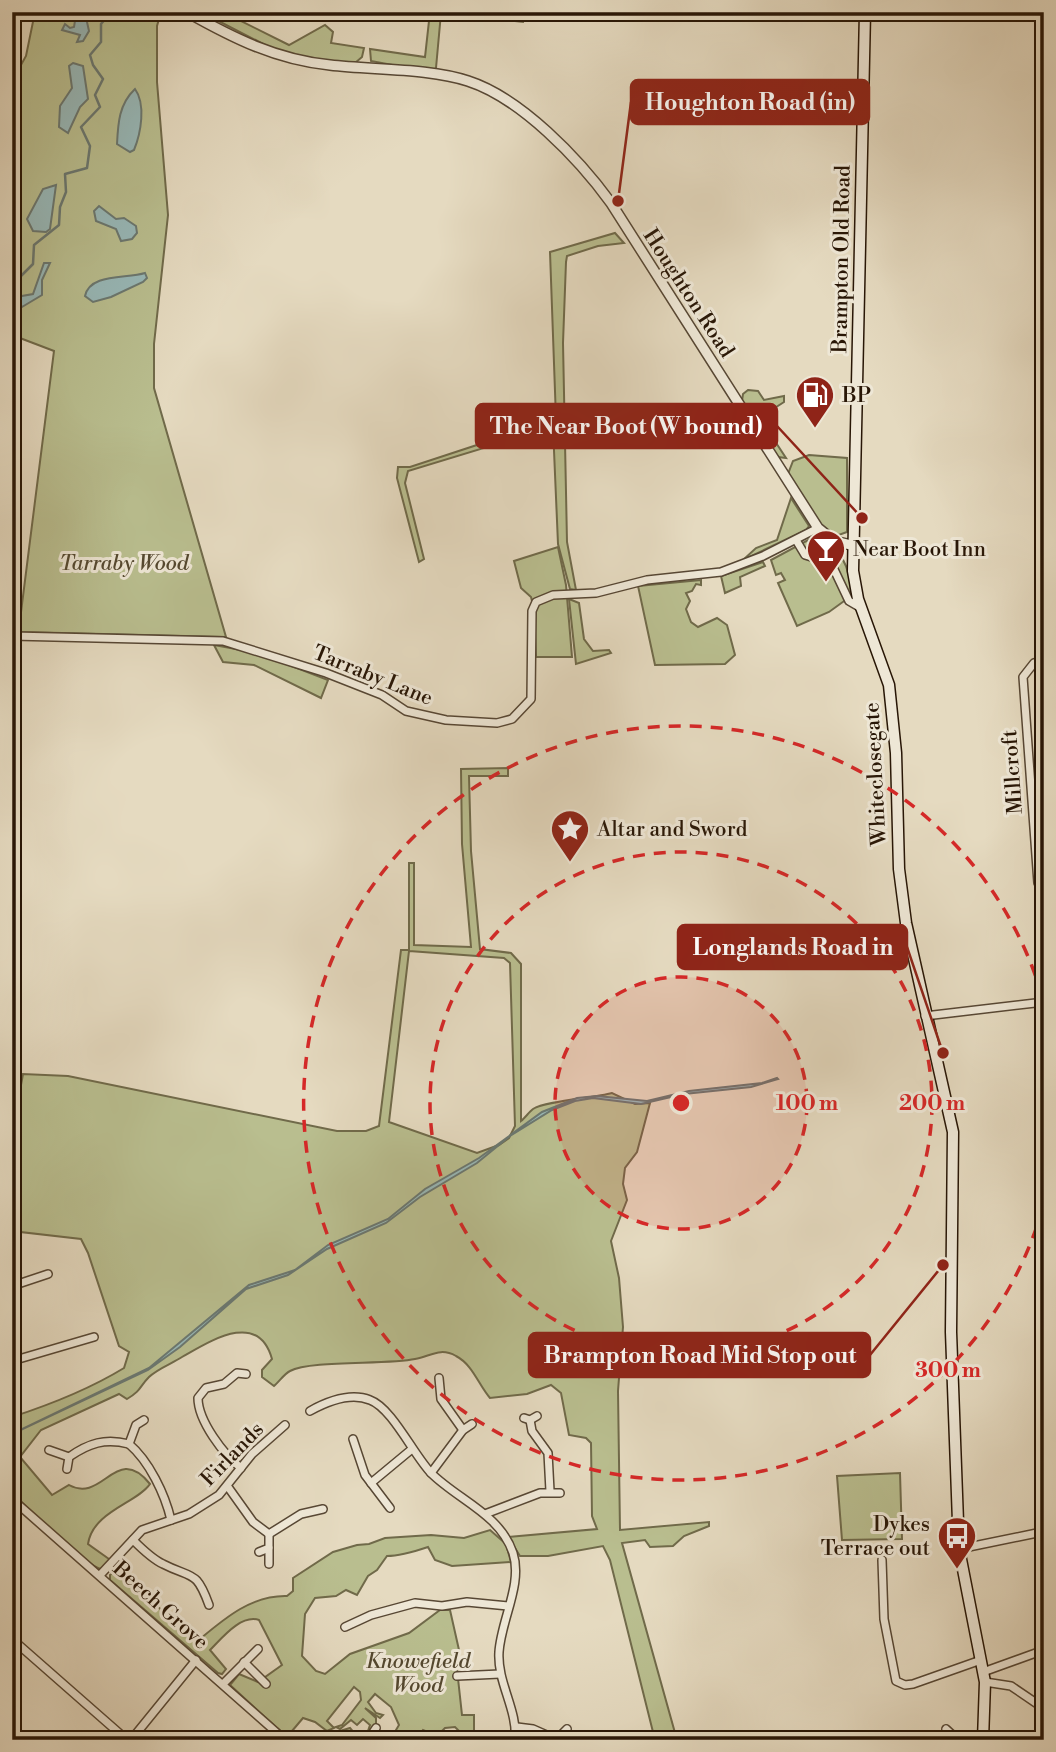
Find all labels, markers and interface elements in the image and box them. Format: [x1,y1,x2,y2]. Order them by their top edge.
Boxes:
callout: Houghton Road (in) [631,80,869,124]
text: Houghton Road (in) [645,89,855,117]
street label: Brampton Old Road [827,165,857,354]
street label: Houghton Road [637,224,740,363]
fuel station icon: BP [794,374,836,429]
place label: BP [841,383,871,409]
callout: The Near Boot (W bound) [476,404,777,448]
text: The Near Boot (W bound) [490,413,762,441]
bar icon: Near Boot Inn [805,528,847,583]
place label: Near Boot Inn [853,537,986,563]
park label: Tarraby Wood [59,551,190,577]
street label: Tarraby Lane [309,640,436,712]
street label: Whiteclosegate [859,701,893,847]
street label: Millcroft [997,728,1029,815]
place icon: Altar and Sword [549,808,591,863]
place label: Altar and Sword [596,817,748,843]
callout: Longlands Road in [678,925,907,969]
text: Longlands Road in [693,934,893,962]
centre of rings [669,1091,693,1115]
text: 100 m [776,1091,838,1117]
text: 200 m [899,1091,965,1117]
callout: Brampton Road Mid Stop out [529,1333,870,1377]
text: Brampton Road Mid Stop out [543,1342,857,1370]
text: 300 m [915,1358,981,1384]
street label: Firlands [196,1417,270,1492]
place label: Dykes Terrace out [821,1512,931,1562]
bus stop icon: Dykes Terrace out [936,1515,978,1570]
street label: Beech Grove [106,1555,213,1655]
park label: Knowefield Wood [366,1649,472,1699]

